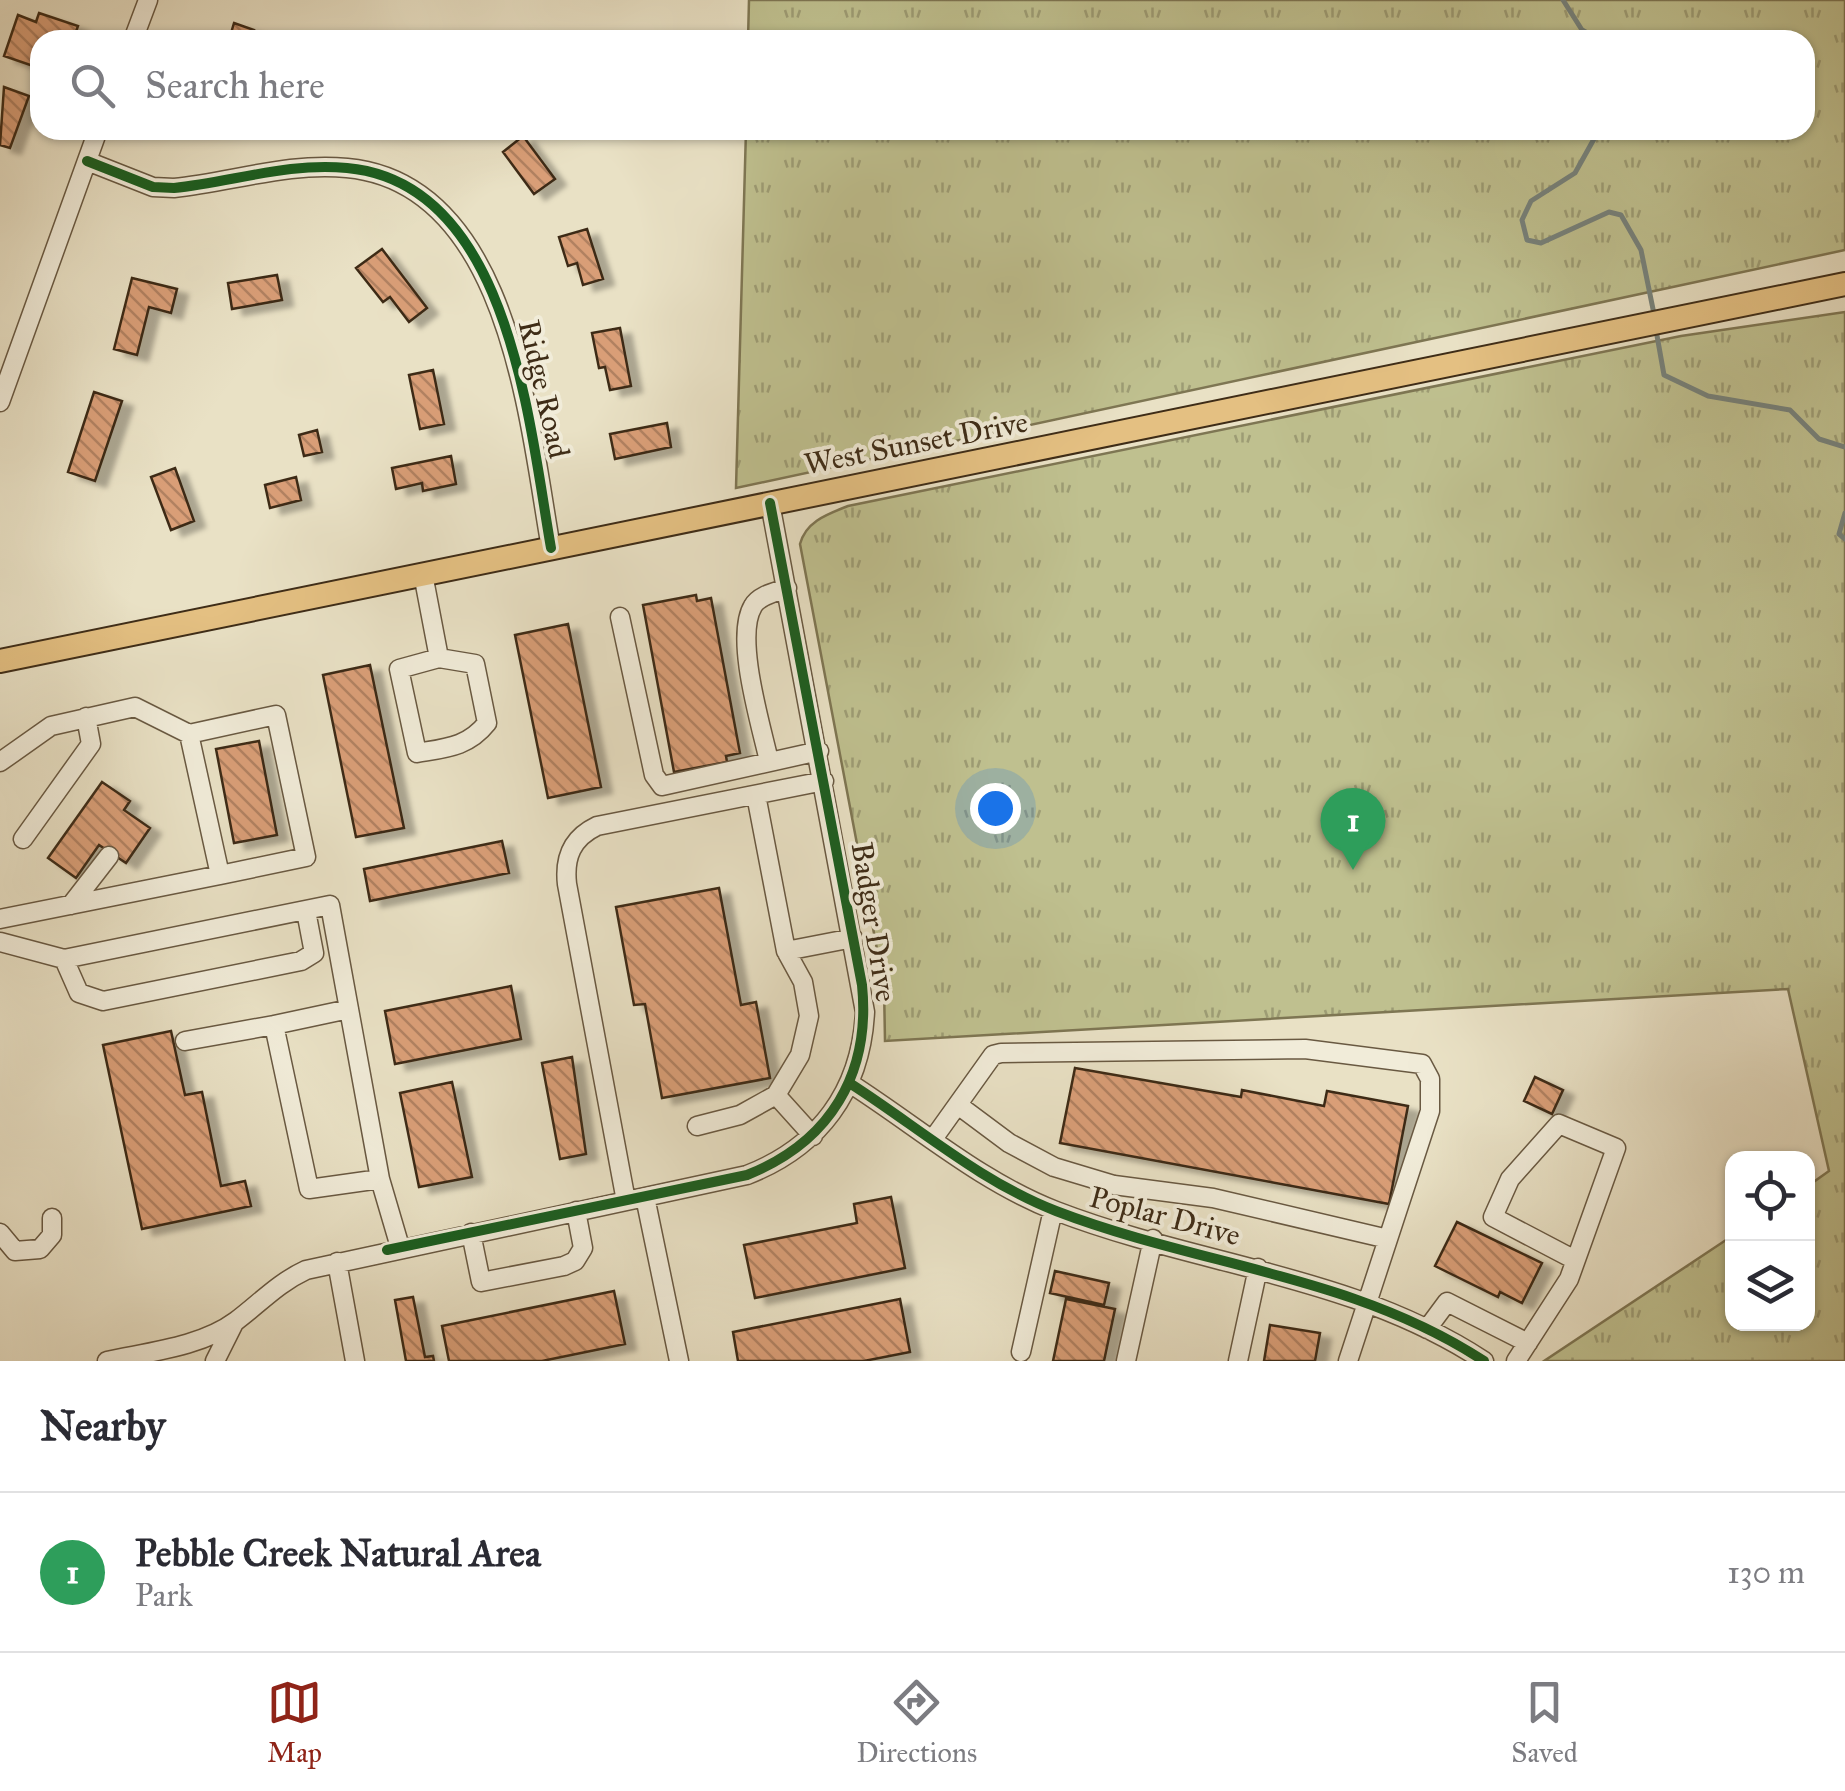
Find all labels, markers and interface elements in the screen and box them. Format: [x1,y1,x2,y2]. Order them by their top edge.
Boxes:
search box [30,30,1815,140]
icon: search [65,58,120,113]
text: Search here [145,62,325,108]
street label: Ridge Road [511,316,577,462]
street label: West Sunset Drive [801,404,1031,482]
your location [970,783,1021,834]
pin: 1 [1320,788,1386,870]
street label: Badger Drive [844,840,904,1004]
map controls [1725,1151,1815,1331]
button: locate [1725,1151,1815,1241]
street label: Poplar Drive [1086,1179,1244,1253]
button: layers [1725,1241,1815,1331]
text: Nearby [40,1400,165,1452]
text: Pebble Creek Natural Area [135,1530,541,1576]
text: 1 [66,1553,79,1592]
text: 130 m [1727,1553,1805,1592]
text: Park [135,1576,193,1615]
tab: Map [267,1675,322,1770]
tab: Directions [856,1675,977,1770]
tab: Saved [1511,1675,1578,1770]

